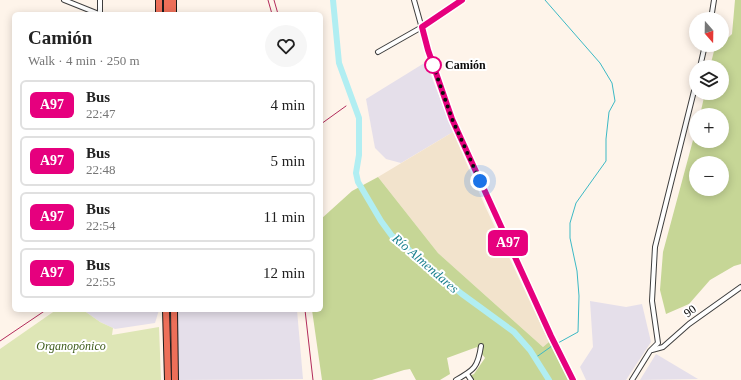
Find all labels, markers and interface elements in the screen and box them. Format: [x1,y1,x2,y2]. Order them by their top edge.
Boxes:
north arrow [689,12,729,52]
map controls [689,12,729,196]
button: heart [265,25,307,67]
text: Camión [28,27,92,48]
text: Walk · 4 min · 250 m [28,53,140,68]
marker: Camión [424,56,442,74]
place label: Camión [445,58,486,72]
button: layers [689,60,729,100]
text: Bus [86,89,110,105]
text: A97 [40,97,64,112]
text: 4 min [270,97,305,113]
text: 22:47 [86,106,116,121]
button: + [689,108,729,148]
text: Bus [86,145,110,161]
text: A97 [40,153,64,168]
text: 5 min [270,153,305,169]
button: − [689,156,729,196]
text: 22:48 [86,162,116,177]
your location [470,171,490,191]
text: Bus [86,201,110,217]
text: A97 [40,209,64,224]
text: 11 min [263,209,305,225]
text: 22:54 [86,218,116,233]
water label: Río Almendares [389,230,462,296]
line badge: A97 [485,230,531,256]
text: A97 [496,235,520,250]
text: Bus [86,257,110,273]
text: A97 [40,265,64,280]
text: 12 min [263,265,305,281]
text: 22:55 [86,274,116,289]
street label: 90 [681,302,699,320]
park label: Organopónico [36,339,106,353]

